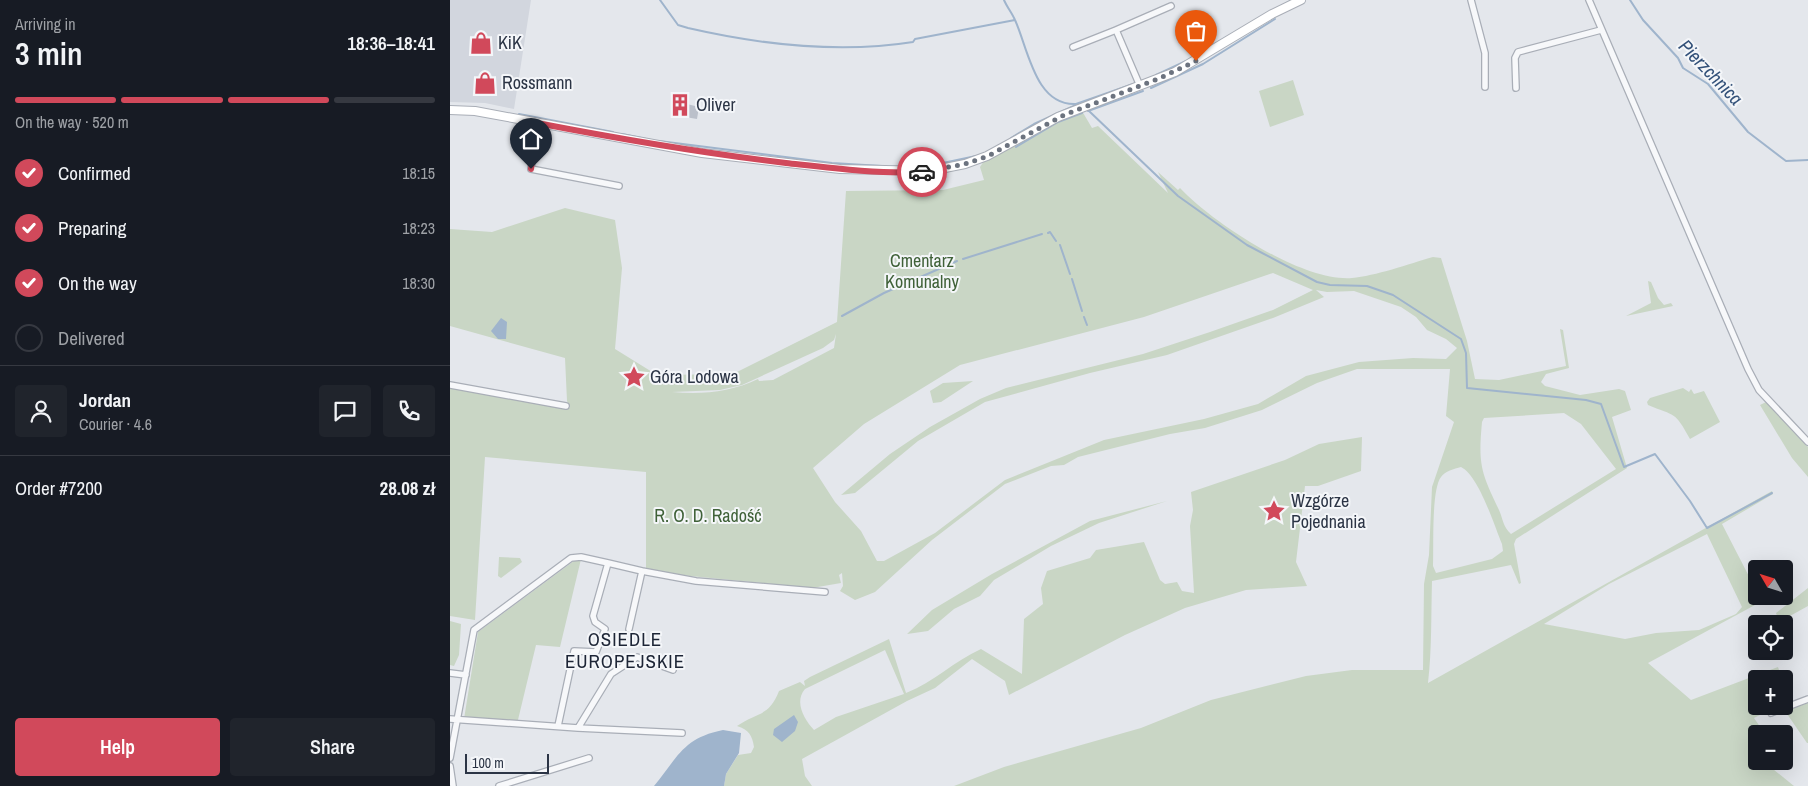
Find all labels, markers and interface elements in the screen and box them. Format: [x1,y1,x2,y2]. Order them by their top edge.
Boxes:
pin [1175,10,1217,61]
text: Arriving in [15,13,76,35]
icon: bag [1182,17,1210,45]
text: 18:36–18:41 [347,30,435,56]
shop icon: KiK [468,30,494,56]
place label: KiK [498,30,522,55]
text: 3 min [15,32,83,75]
water label: Pierzchnica [1673,33,1749,111]
shop icon: Rossmann [472,70,498,96]
place label: Rossmann [502,70,573,95]
building icon: Oliver [667,92,693,118]
place label: Oliver [696,92,735,117]
text: On the way · 520 m [15,111,129,133]
pin [510,118,552,169]
icon: home [517,125,545,153]
courier [897,147,947,197]
icon: car [908,158,936,186]
icon: check [15,159,43,187]
text: Confirmed [58,160,131,186]
text: 18:15 [402,162,435,184]
icon: check [15,214,43,242]
text: Preparing [58,215,126,241]
text: 18:23 [402,217,435,239]
park label: Cmentarz Komunalny [885,248,960,294]
icon: check [15,269,43,297]
text: On the way [58,270,137,296]
text: 18:30 [402,272,435,294]
text: Delivered [58,325,125,351]
place icon: Góra Lodowa [621,364,647,390]
place label: Góra Lodowa [650,364,739,389]
button: person [15,385,67,437]
button: chat [319,385,371,437]
button: phone [383,385,435,437]
text: Jordan [79,387,131,413]
text: Courier · 4.6 [79,413,152,435]
text: Order #7200 [15,475,102,501]
text: 28.08 zł [380,475,435,501]
place label: Wzgórze Pojednania [1291,488,1366,534]
place icon: Wzgórze Pojednania [1261,498,1287,524]
park label: R. O. D. Radość [654,503,762,528]
north arrow [1748,560,1792,605]
map controls [1748,560,1793,770]
button: locate [1748,615,1793,660]
district label: OSIEDLE EUROPEJSKIE [565,626,685,674]
button: + [1748,670,1793,715]
button: Help [15,718,220,776]
button: Share [230,718,435,776]
button: − [1748,725,1793,770]
scale bar [465,751,549,774]
text: 100 m [472,754,504,772]

